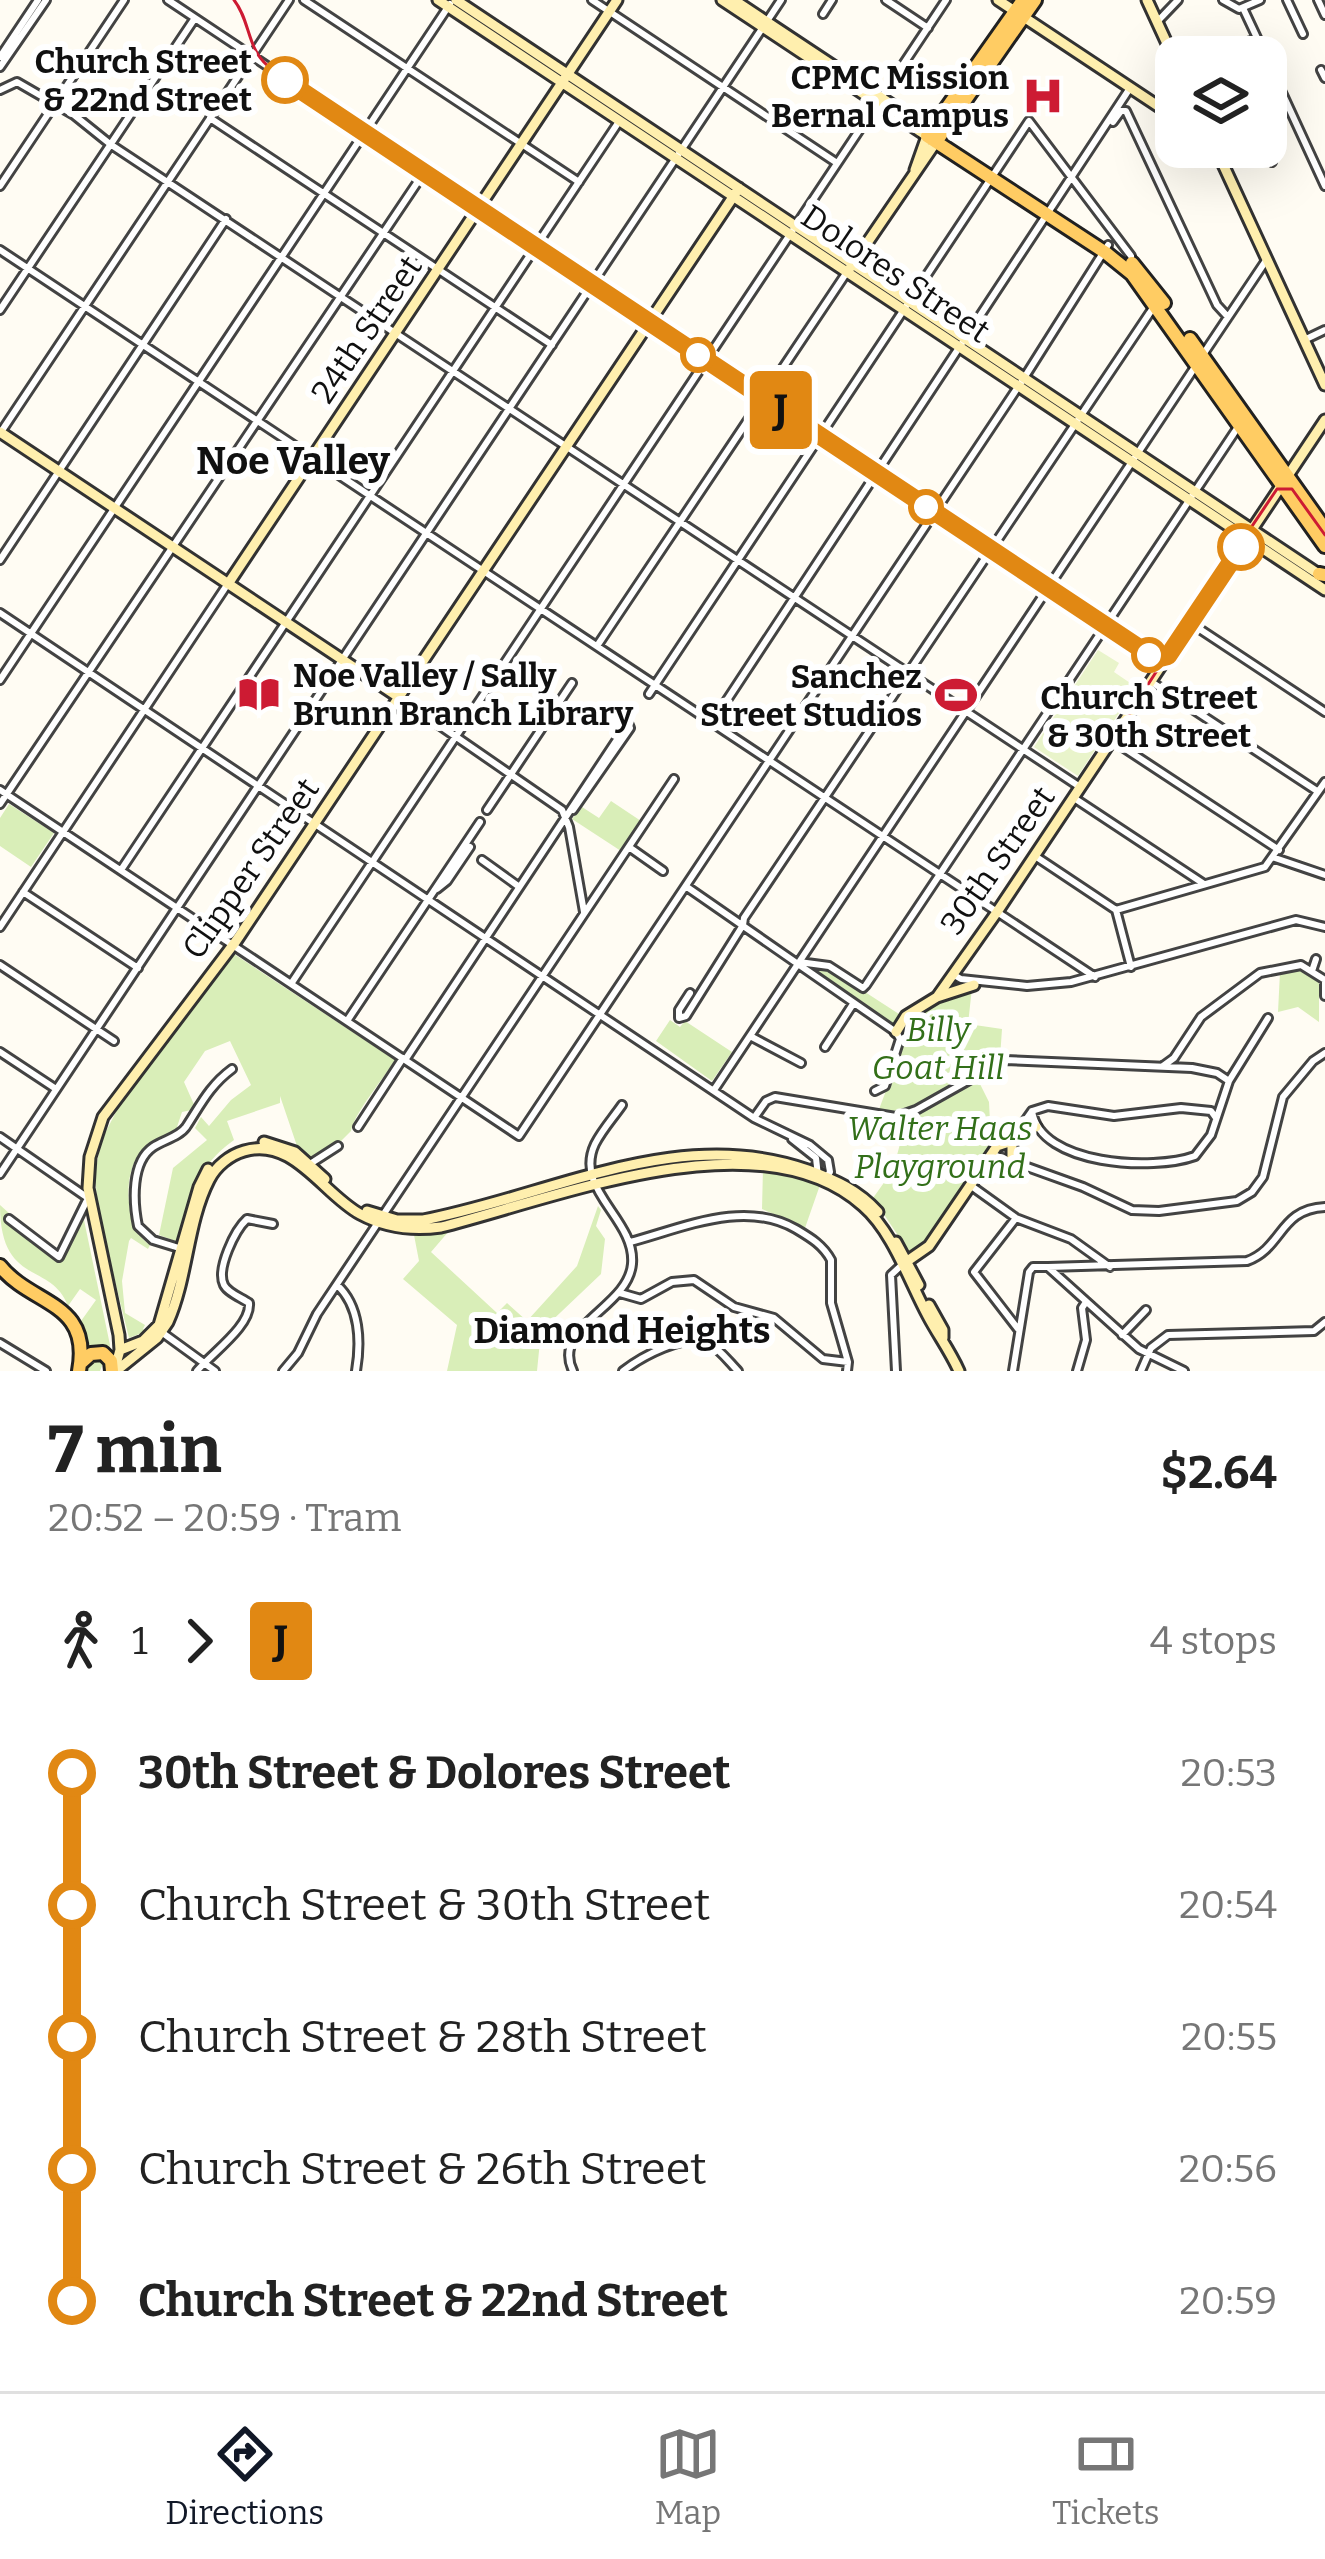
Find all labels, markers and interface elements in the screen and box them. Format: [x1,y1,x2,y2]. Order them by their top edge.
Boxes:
map controls [1155,36,1287,168]
button: layers [1155,36,1287,168]
place label: Church Street & 22nd Street [35,42,252,120]
marker: Church Street & 22nd Street [263,58,307,102]
place label: CPMC Mission Bernal Campus [771,58,1009,136]
hospital icon: CPMC Mission Bernal Campus [1020,73,1066,119]
street label: Dolores Street [794,196,997,351]
street label: 24th Street [303,248,431,411]
unlabelled marker [682,339,714,371]
line badge: J [742,371,820,449]
text: J [774,385,788,435]
district label: Noe Valley [196,438,390,484]
unlabelled marker [910,491,942,523]
unlabelled marker [1219,525,1263,569]
marker: Church Street & 30th Street [1133,639,1165,671]
place label: Noe Valley / Sally Brunn Branch Library [293,656,634,734]
place label: Sanchez Street Studios [700,657,922,735]
library icon: Noe Valley / Sally Brunn Branch Library [236,671,282,717]
sports icon: Sanchez Street Studios [933,672,979,718]
place label: Church Street & 30th Street [1040,678,1258,756]
street label: Clipper Street [174,770,328,967]
street label: 30th Street [932,779,1064,942]
park label: Billy Goat Hill [872,1010,1004,1088]
park label: Walter Haas Playground [847,1109,1033,1187]
district label: Diamond Heights [473,1309,771,1353]
text: 7 min [48,1410,222,1489]
text: $2.64 [1161,1446,1277,1500]
text: 20:52 – 20:59 · Tram [48,1495,402,1541]
icon: walk [48,1608,114,1674]
icon: forward [166,1608,232,1674]
text: J [274,1616,288,1666]
text: 1 [132,1618,148,1664]
text: 4 stops [1150,1618,1277,1664]
text: 30th Street & Dolores Street [138,1746,730,1800]
text: 20:53 [1180,1750,1277,1796]
text: Church Street & 30th Street [138,1878,710,1932]
text: 20:54 [1179,1882,1277,1928]
text: Church Street & 28th Street [138,2010,707,2064]
text: 20:55 [1181,2014,1277,2060]
text: Church Street & 26th Street [138,2142,707,2196]
text: 20:56 [1179,2146,1277,2192]
text: Church Street & 22nd Street [138,2274,728,2328]
text: 20:59 [1179,2278,1277,2324]
tab: Directions [165,2421,324,2533]
tab: Map [655,2421,721,2533]
tab: Tickets [1052,2421,1160,2533]

